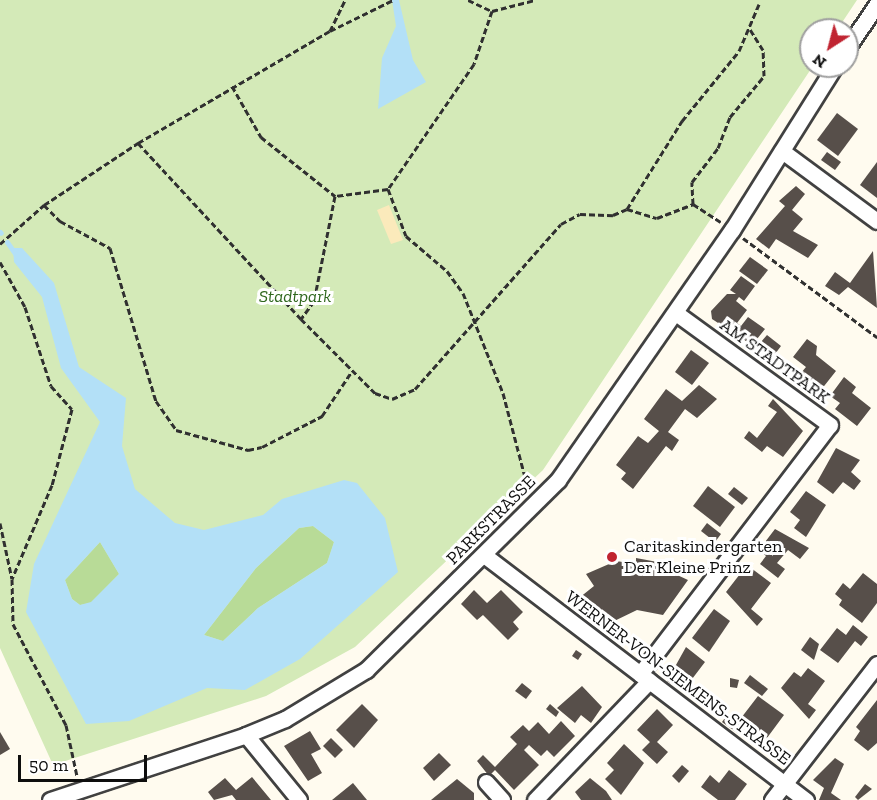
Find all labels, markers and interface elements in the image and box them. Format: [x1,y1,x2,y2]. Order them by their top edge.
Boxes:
north arrow [799,18,859,78]
text: N [809,50,830,73]
park label: Stadtpark [259,285,331,307]
street label: AM STADTPARK [716,314,834,408]
street label: PARKSTRASSE [442,471,540,569]
place label: Caritaskindergarten Der Kleine Prinz [624,536,782,578]
marker: Caritaskindergarten Der Kleine Prinz [605,550,619,564]
street label: WERNER-VON-SIEMENS-STRASSE [561,586,795,770]
scale bar [21,743,150,781]
text: 50 m [29,754,68,776]

